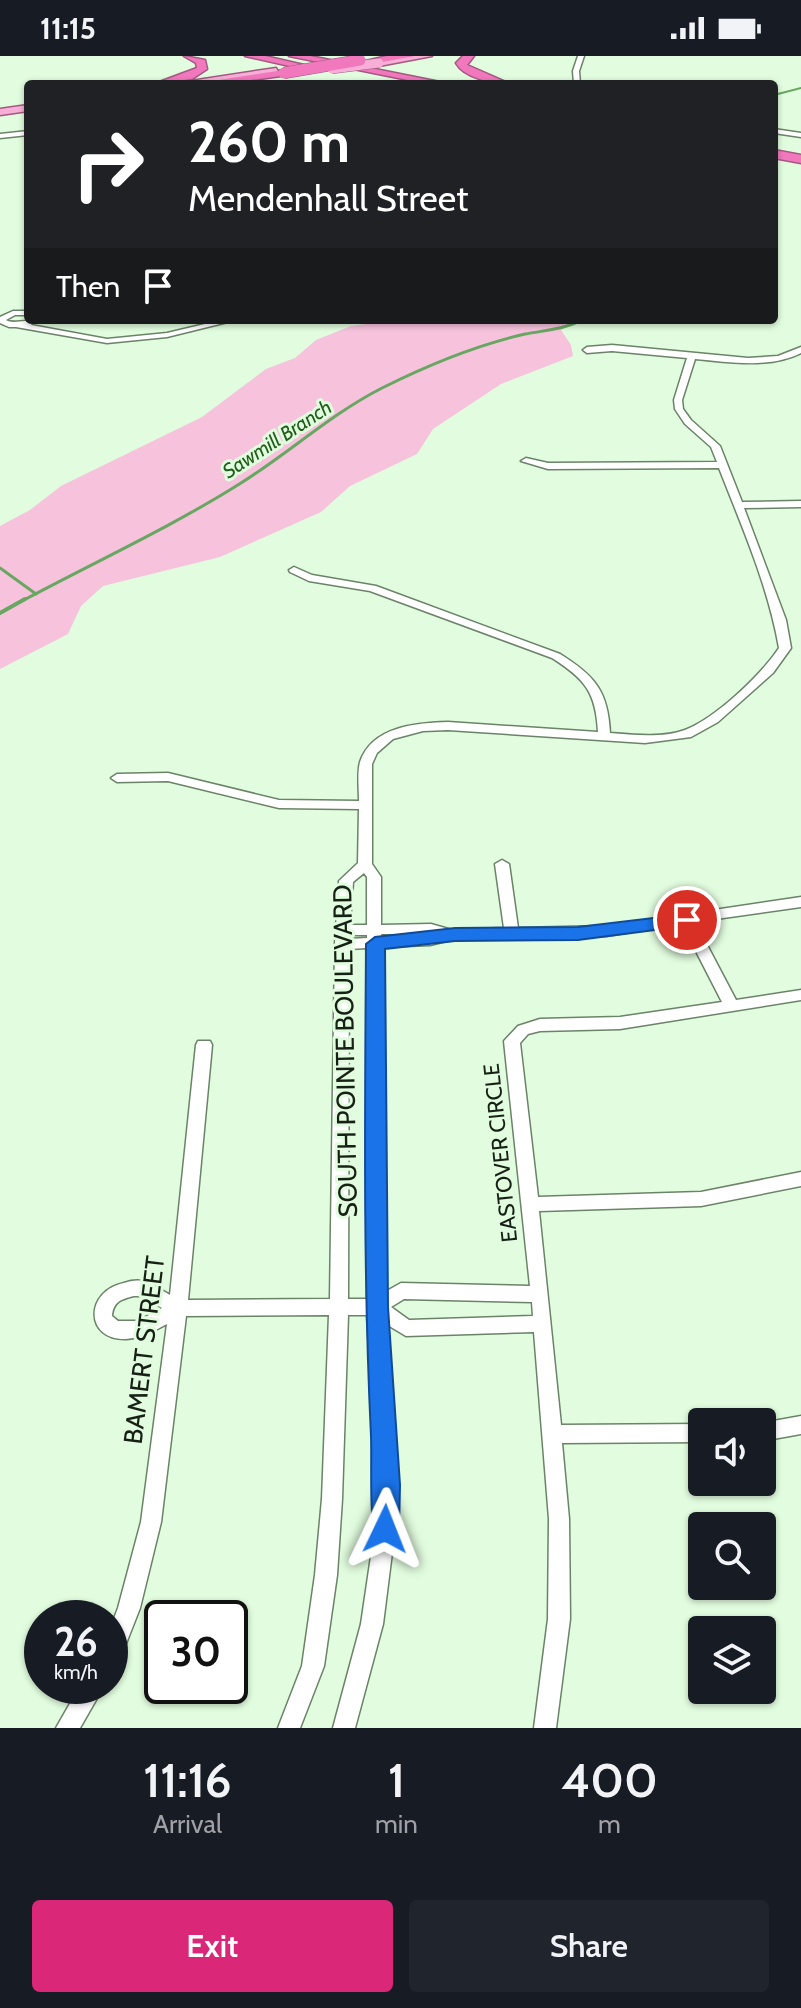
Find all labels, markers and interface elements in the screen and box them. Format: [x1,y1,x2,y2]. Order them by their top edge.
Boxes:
text: 11:15 [40,10,96,47]
text: 260 m [188,108,350,176]
icon: right [56,112,160,216]
text: Mendenhall Street [188,176,468,220]
icon: arrive [136,264,180,308]
text: Then [56,268,120,305]
water label: Sawmill Branch [218,395,336,483]
street label: SOUTH POINTE BOULEVARD [326,884,364,1218]
pin [653,886,721,954]
icon: arrive [665,898,709,942]
street label: EASTOVER CIRCLE [478,1062,523,1244]
street label: BAMERT STREET [117,1254,171,1446]
map controls [688,1408,776,1704]
button: sound [688,1408,776,1496]
position arrow [343,1487,427,1571]
button: search [688,1512,776,1600]
speed limit sign: 30 [144,1600,248,1704]
button: layers [688,1616,776,1704]
text: 26 [54,1617,98,1666]
text: km/h [54,1660,98,1684]
text: 11:16 [143,1751,232,1809]
text: 1 [388,1751,405,1809]
text: 400 [561,1751,658,1809]
text: Arrival [153,1808,222,1840]
text: min [375,1808,418,1840]
text: m [598,1808,621,1840]
button: Exit [32,1900,393,1992]
button: Share [409,1900,769,1992]

